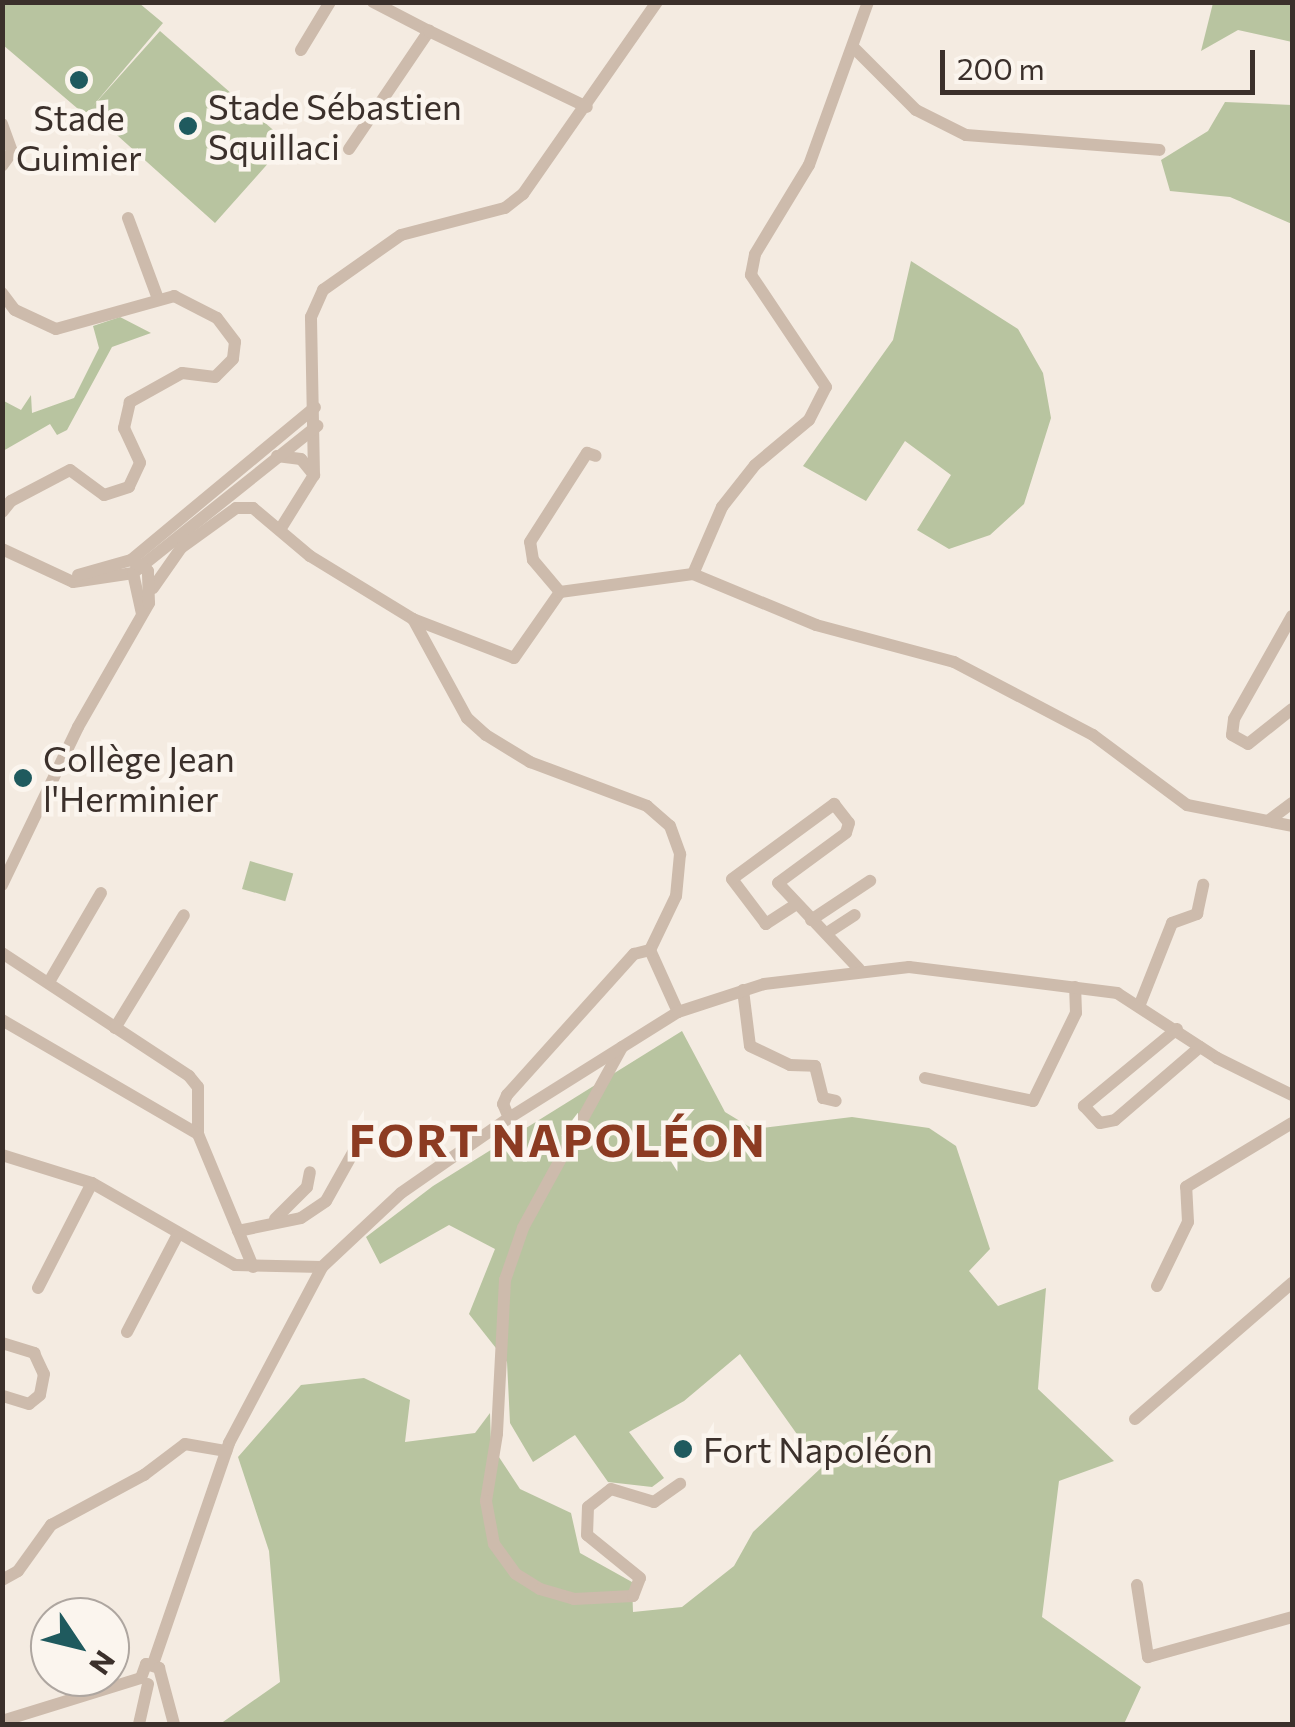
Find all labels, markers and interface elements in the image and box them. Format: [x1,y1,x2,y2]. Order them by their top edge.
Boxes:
scale bar [945,30,1260,92]
text: 200 m [957,49,1045,86]
marker: Stade Guimier [68,69,90,91]
place label: Stade Sébastien Squillaci [208,85,462,167]
place label: Stade Guimier [16,96,142,178]
marker: Stade Sébastien Squillaci [177,115,199,137]
place label: Collège Jean l'Herminier [43,737,235,819]
marker: Collège Jean l'Herminier [12,767,34,789]
district label: FORT NAPOLÉON [349,1112,767,1166]
place label: Fort Napoléon [703,1428,933,1470]
marker: Fort Napoléon [672,1438,694,1460]
north arrow [30,1597,130,1697]
text: N [83,1645,123,1681]

